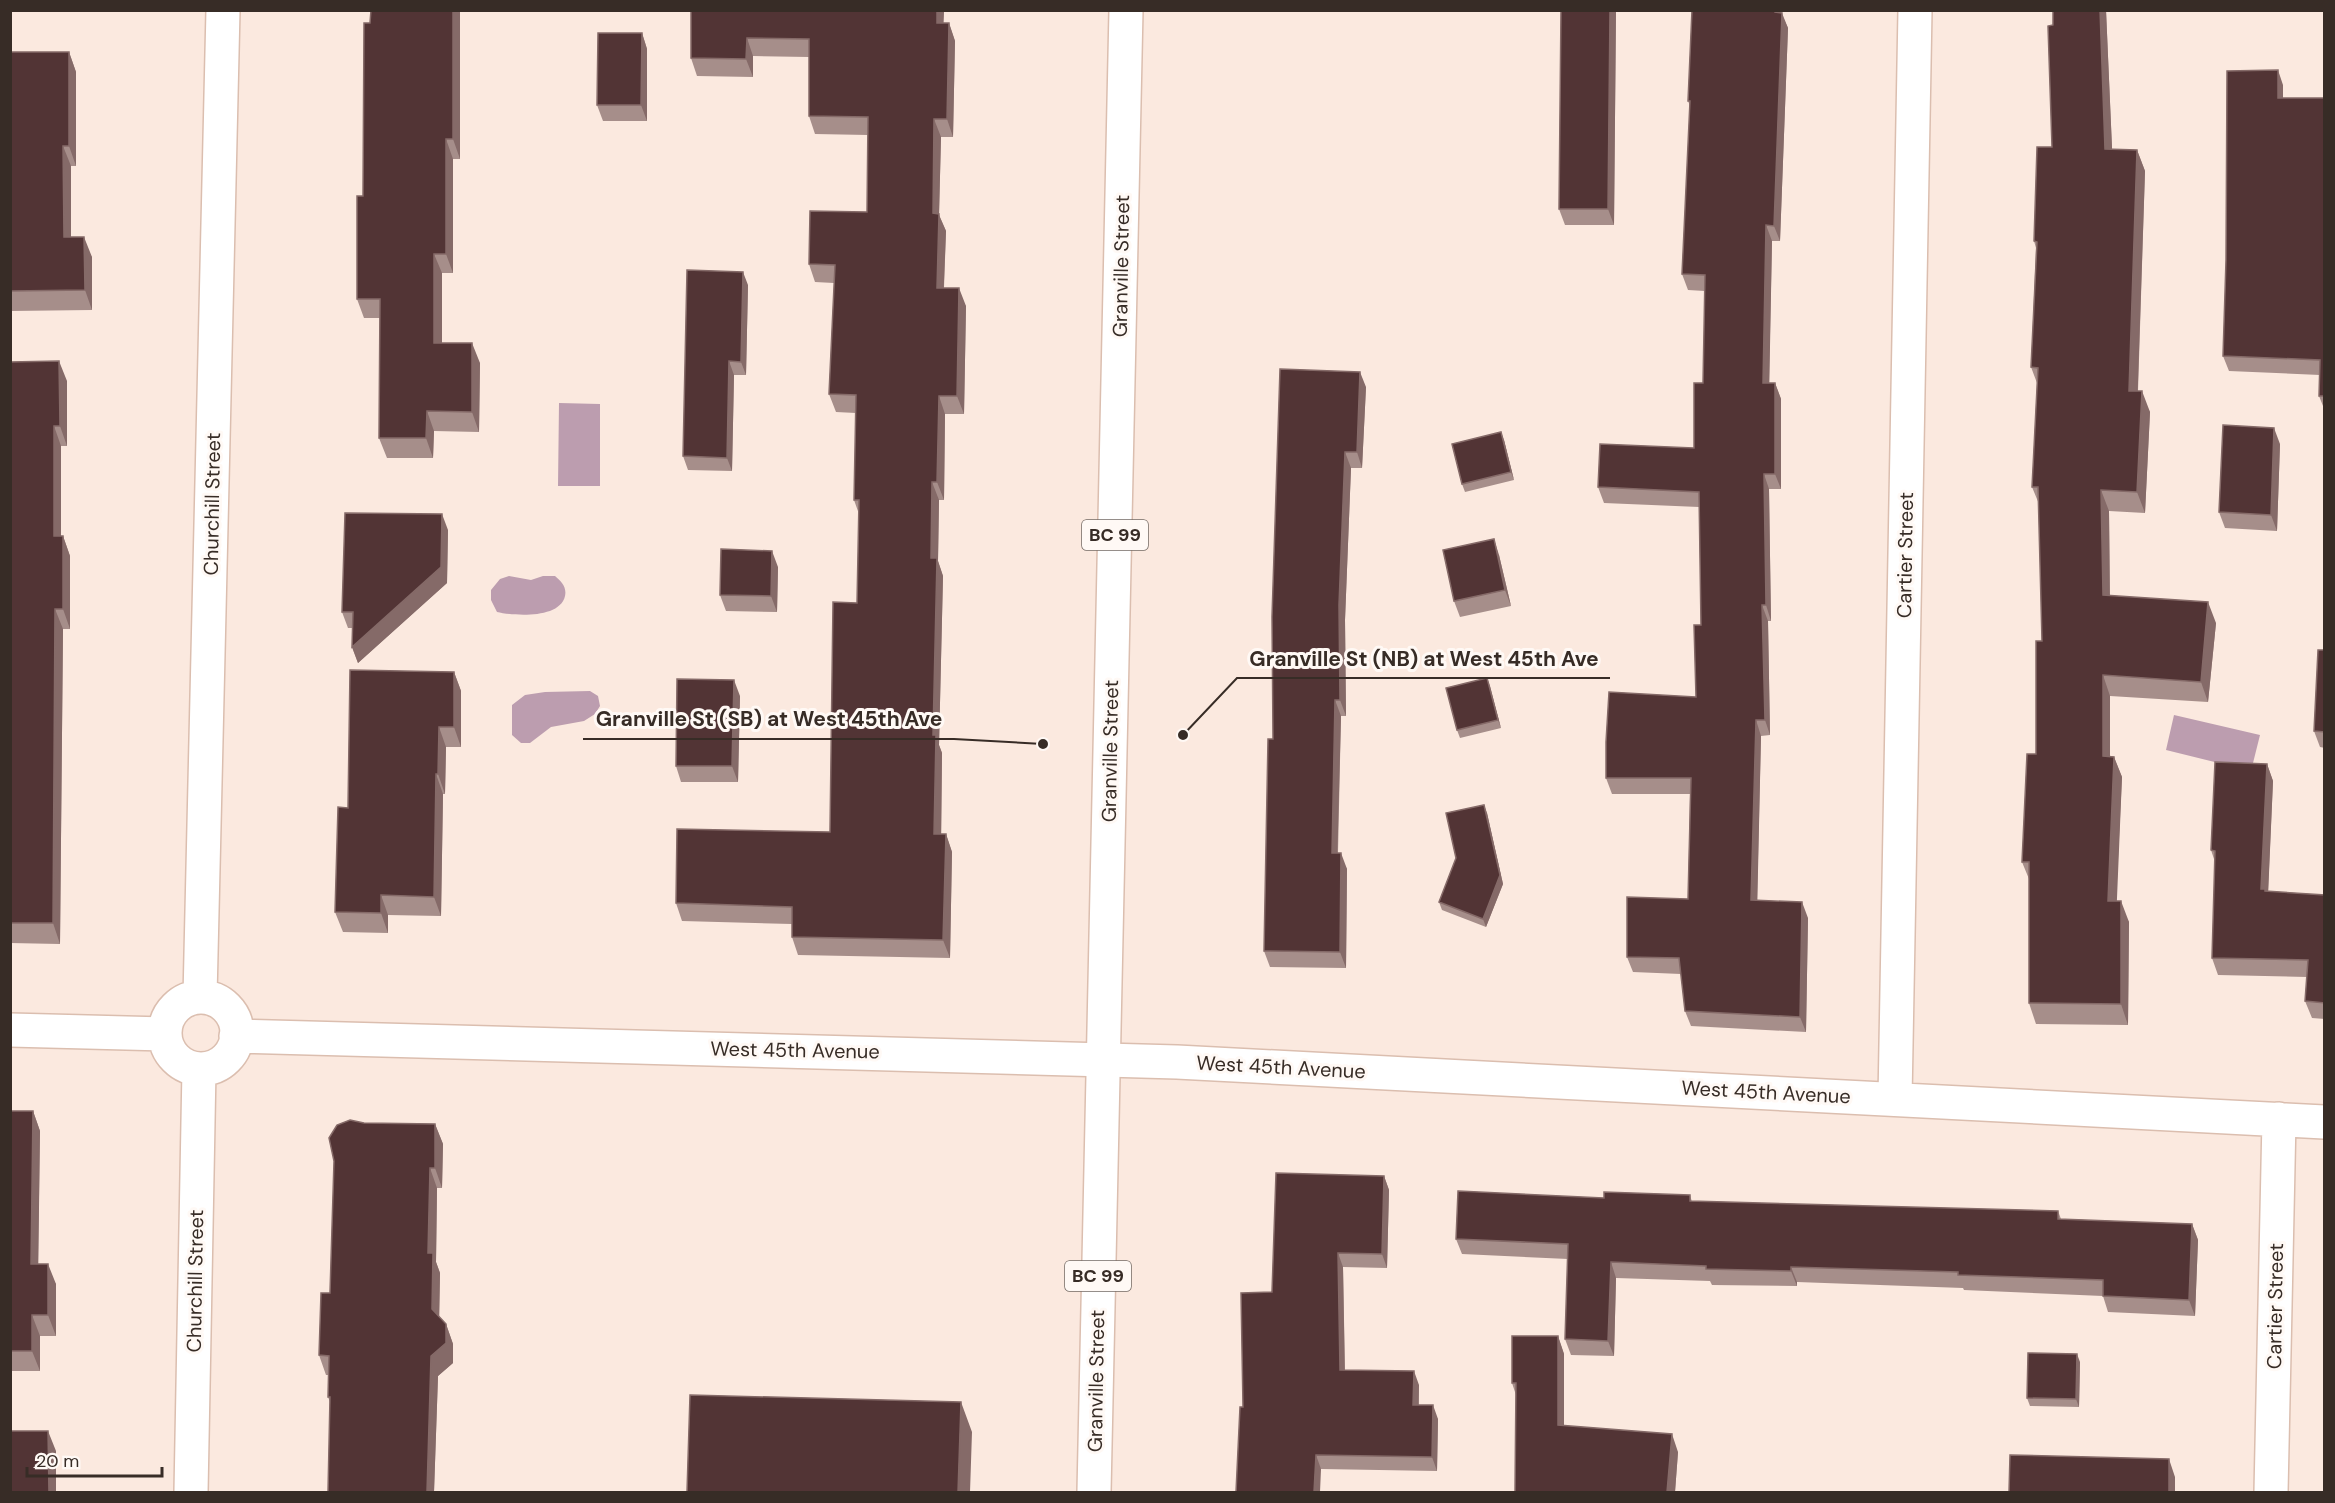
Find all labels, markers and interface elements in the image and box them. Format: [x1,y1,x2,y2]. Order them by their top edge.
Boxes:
street label: Granville Street [1107,194,1135,337]
street label: Churchill Street [198,432,226,576]
street label: Cartier Street [1891,492,1919,618]
road number: BC 99 [1082,520,1148,550]
callout: Granville St (NB) at West 45th Ave [1237,639,1610,678]
text: Granville St (NB) at West 45th Ave [1249,645,1599,673]
street label: Granville Street [1096,679,1124,822]
callout: Granville St (SB) at West 45th Ave [583,700,954,739]
text: Granville St (SB) at West 45th Ave [596,705,942,733]
street label: West 45th Avenue [710,1036,880,1064]
street label: West 45th Avenue [1196,1050,1366,1084]
street label: West 45th Avenue [1681,1075,1851,1109]
street label: Churchill Street [181,1209,209,1353]
street label: Cartier Street [2261,1243,2289,1369]
road number: BC 99 [1065,1261,1131,1291]
street label: Granville Street [1082,1309,1110,1452]
scale bar [27,1440,162,1478]
text: 20 m [36,1449,79,1473]

